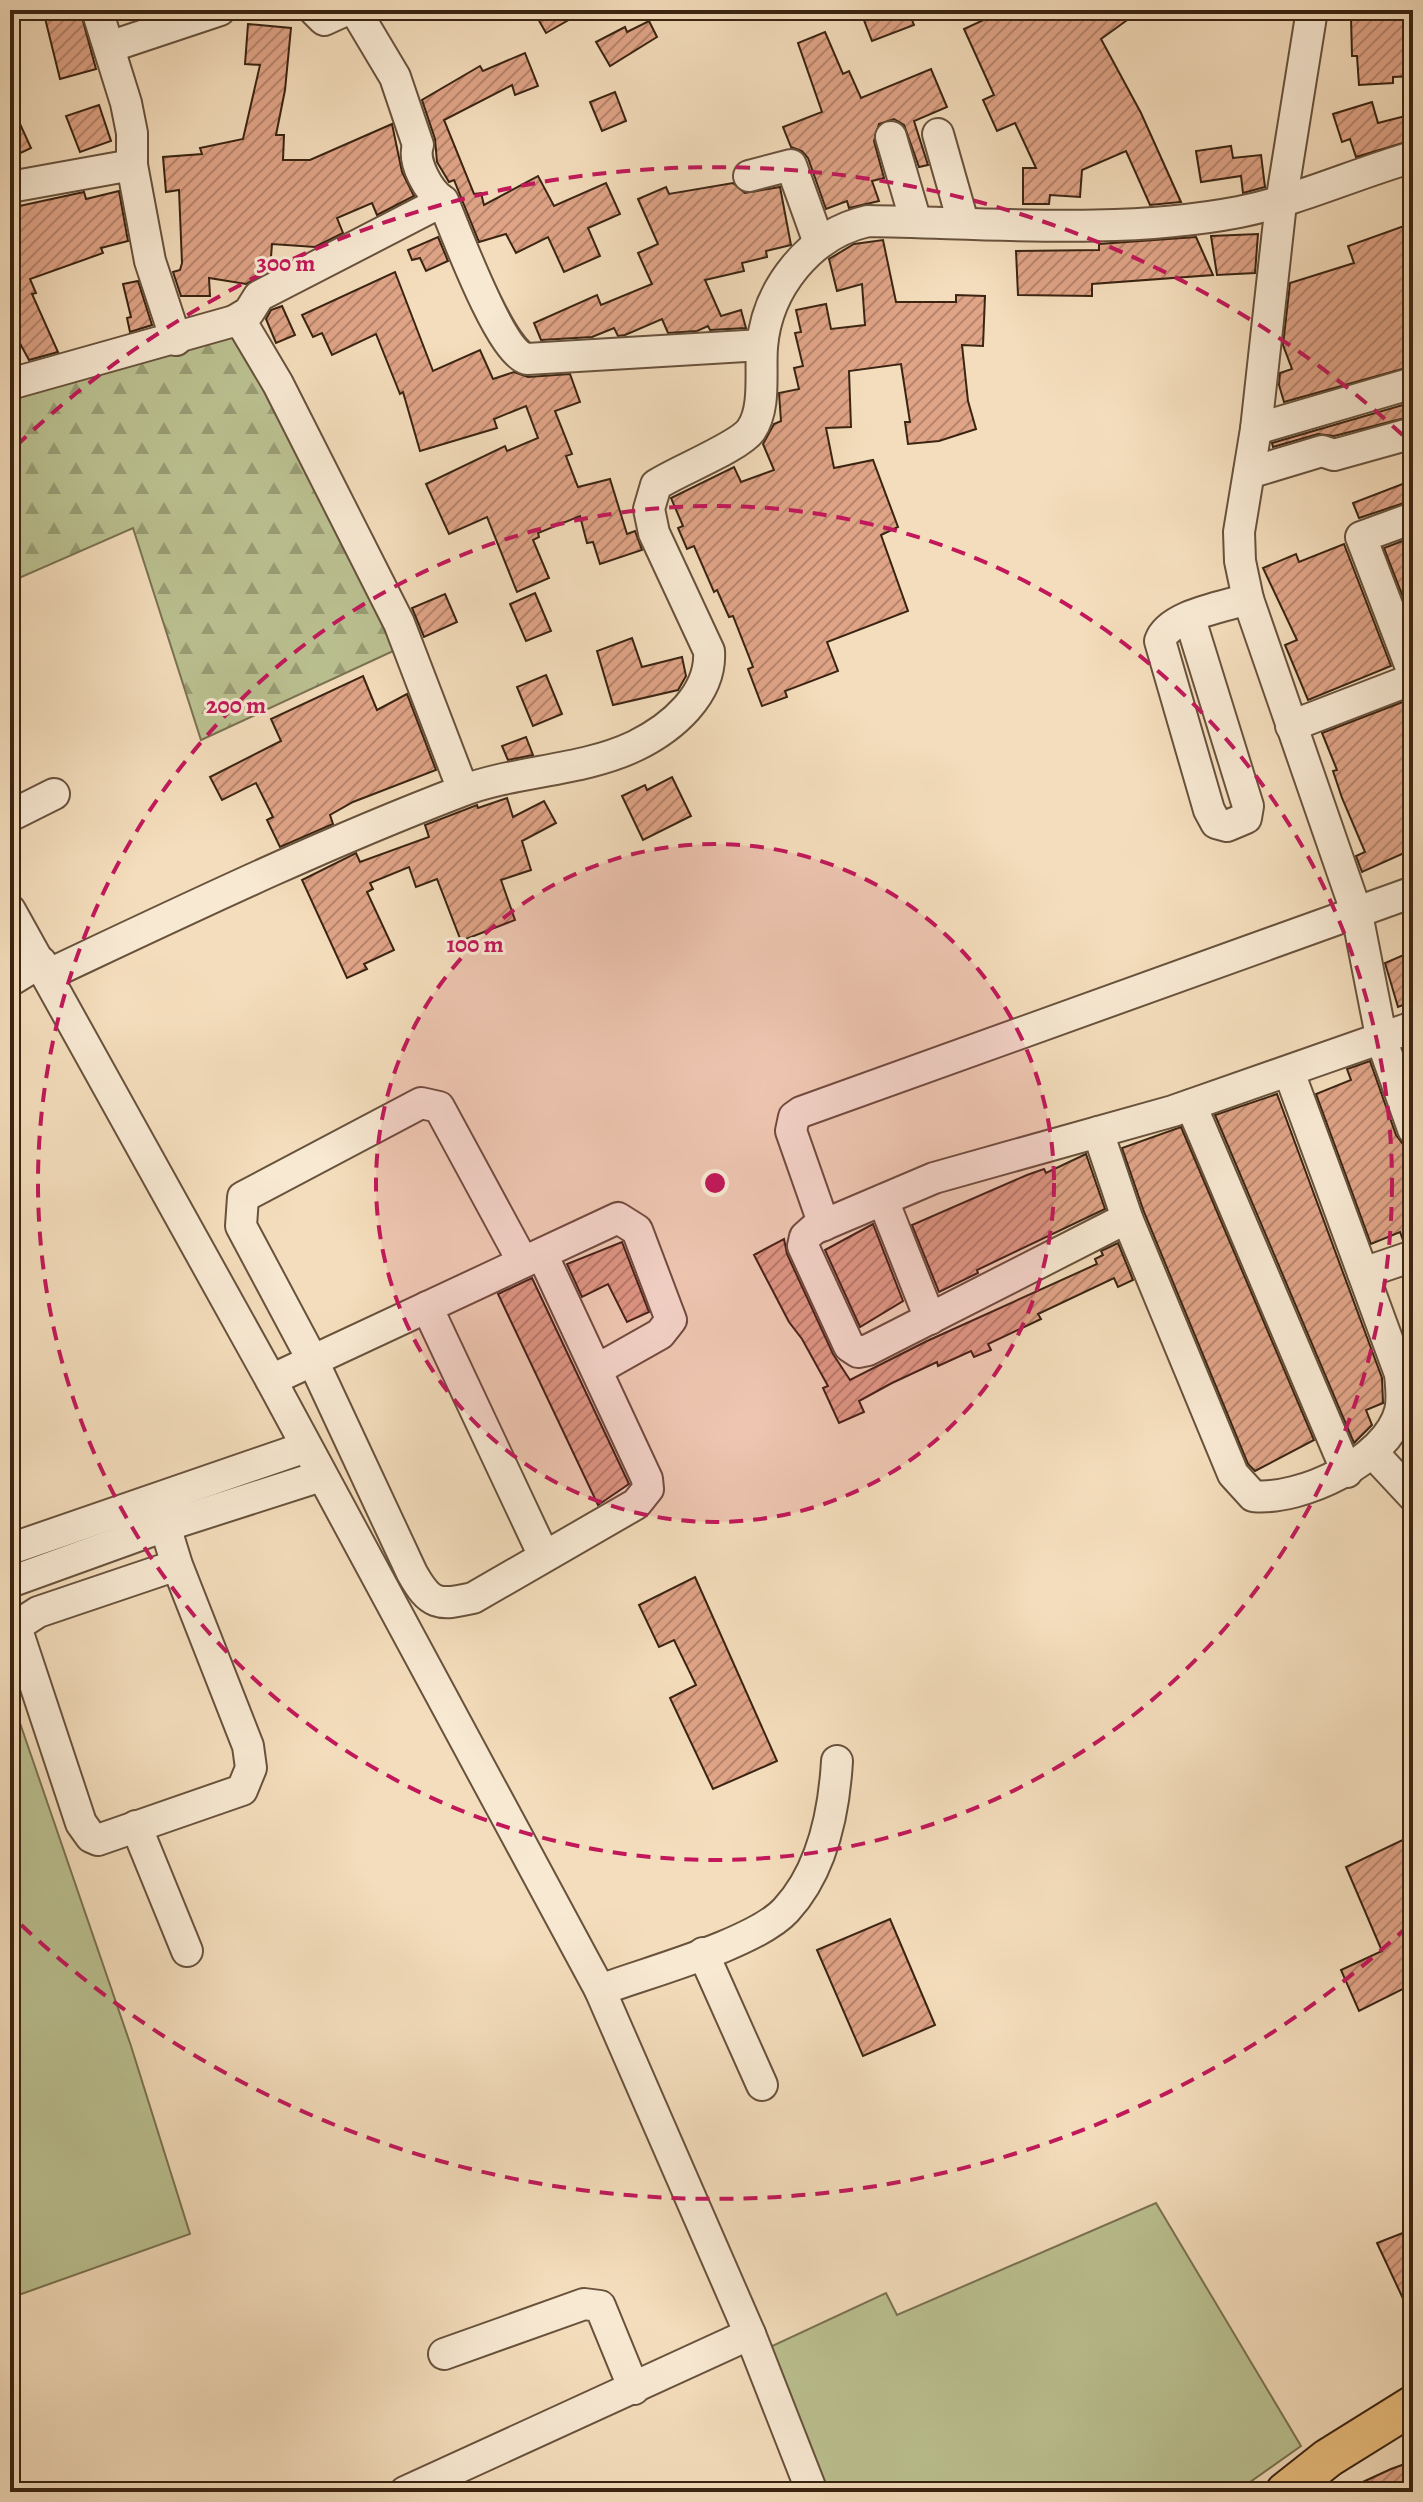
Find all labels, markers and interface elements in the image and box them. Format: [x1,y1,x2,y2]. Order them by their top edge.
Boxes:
text: 300 m [257,247,315,279]
text: 200 m [206,689,266,721]
text: 100 m [446,928,504,960]
centre of rings [701,1169,729,1197]

